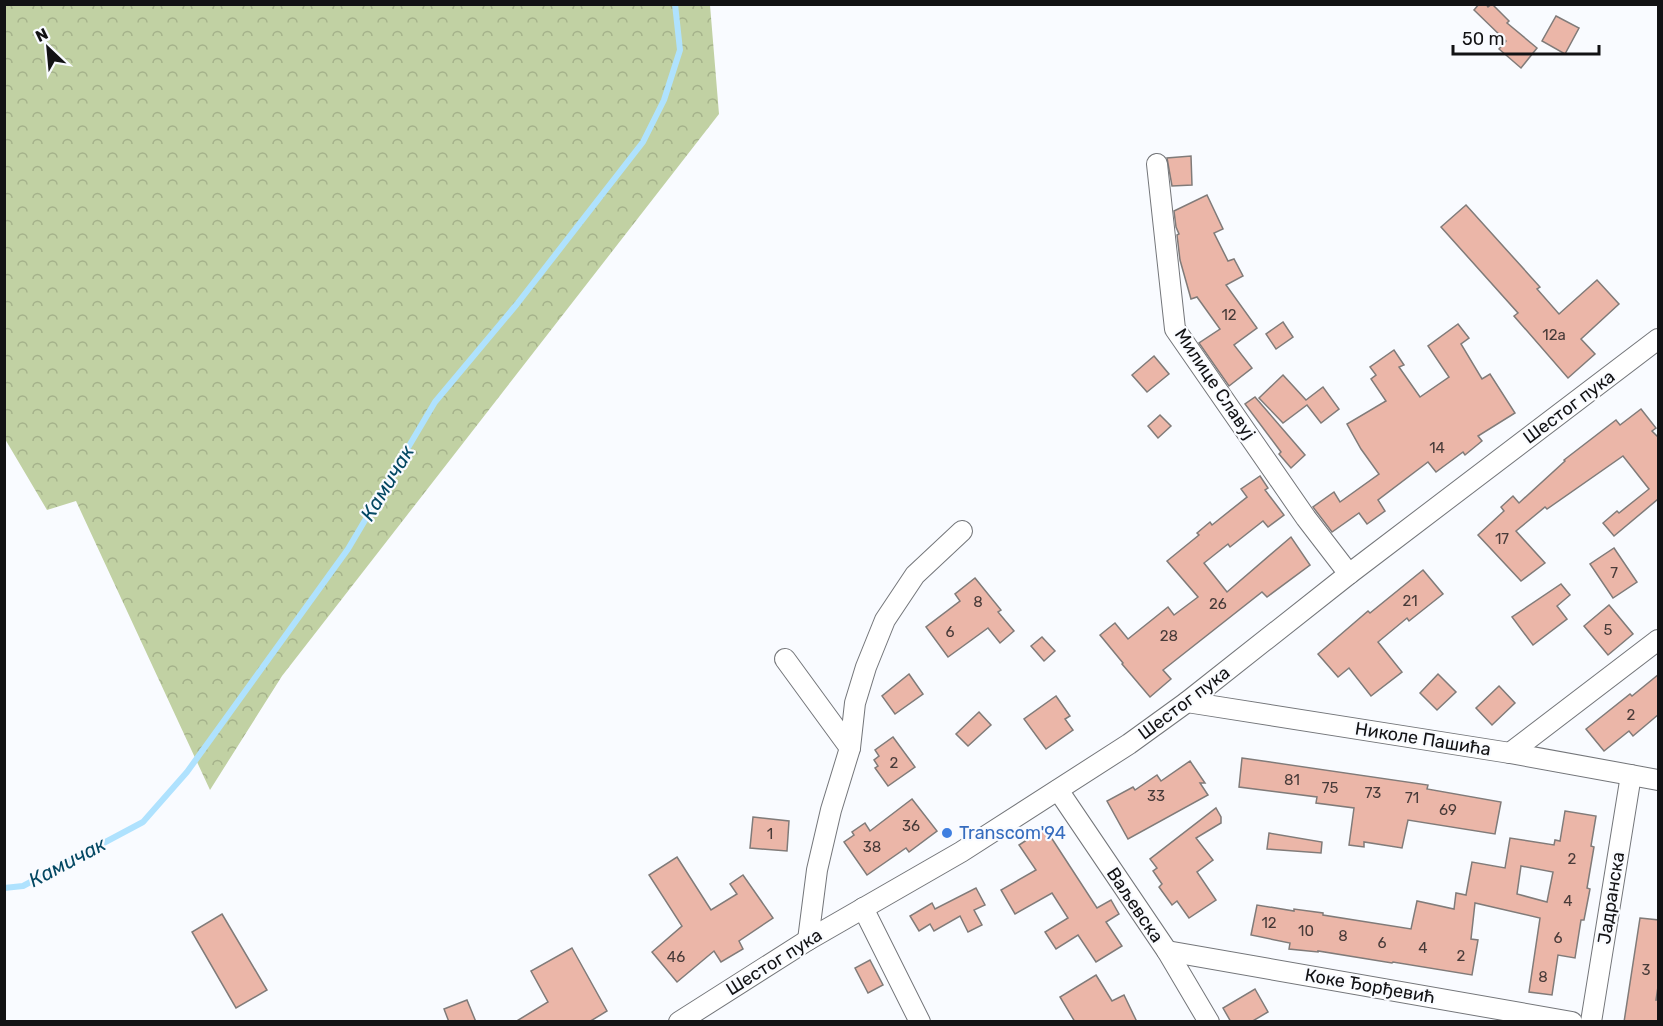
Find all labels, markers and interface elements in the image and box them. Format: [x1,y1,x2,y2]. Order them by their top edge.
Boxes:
north arrow [18,18,78,78]
scale bar [1453,18,1598,56]
text: N [32,24,51,46]
text: 50 m [1462,28,1505,50]
house number: 12 [1221,306,1237,324]
street label: Милице Славуј [1170,324,1260,444]
house number: 12a [1542,326,1566,344]
street label: Шестог пука [1519,365,1619,449]
house number: 14 [1429,439,1445,457]
water label: Камичак [355,440,419,525]
house number: 17 [1495,530,1509,548]
house number: 7 [1610,564,1618,582]
house number: 21 [1402,592,1418,610]
house number: 8 [973,593,983,611]
house number: 26 [1209,595,1227,613]
house number: 5 [1604,621,1613,639]
house number: 6 [945,623,955,641]
house number: 28 [1160,627,1178,645]
street label: Шестог пука [1134,661,1234,745]
house number: 2 [1627,706,1636,724]
street label: Николе Пашића [1354,717,1492,761]
house number: 2 [890,754,899,772]
house number: 81 [1284,771,1300,789]
house number: 75 [1322,779,1338,797]
house number: 73 [1365,784,1381,802]
house number: 33 [1147,787,1165,805]
house number: 71 [1405,789,1419,807]
house number: 69 [1439,801,1457,819]
house number: 36 [902,817,920,835]
place label: Transcom'94 [959,822,1066,844]
house number: 1 [767,825,773,843]
marker: Transcom'94 [940,826,954,840]
water label: Камичак [24,832,110,892]
house number: 38 [863,838,881,856]
house number: 2 [1568,850,1577,868]
street label: Јадранска [1593,850,1629,946]
street label: Ваљевска [1102,863,1168,947]
house number: 4 [1563,892,1573,910]
house number: 12 [1261,914,1277,932]
house number: 10 [1298,922,1314,940]
street label: Шестог пука [722,924,826,1000]
house number: 8 [1338,927,1348,945]
house number: 6 [1553,929,1563,947]
house number: 6 [1377,934,1387,952]
house number: 4 [1418,939,1428,957]
house number: 2 [1457,947,1466,965]
house number: 46 [667,948,685,966]
house number: 3 [1641,961,1651,979]
street label: Коке Ђорђевић [1303,964,1437,1008]
house number: 8 [1538,968,1548,986]

